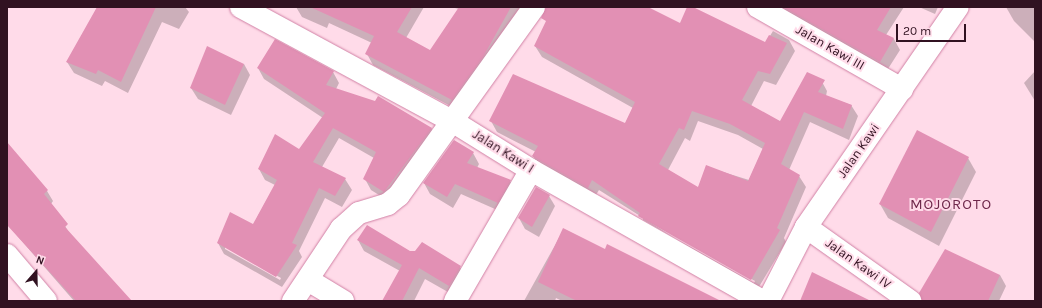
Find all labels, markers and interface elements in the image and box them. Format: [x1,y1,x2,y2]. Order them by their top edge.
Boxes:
scale bar [898,16,968,42]
street label: Jalan Kawi III [793,22,867,74]
text: 20 m [903,24,931,38]
street label: Jalan Kawi [835,121,883,181]
street label: Jalan Kawi I [470,127,536,177]
district label: MOJOROTO [910,196,992,214]
street label: Jalan Kawi IV [822,236,894,292]
north arrow [16,252,56,292]
text: N [34,253,46,268]

